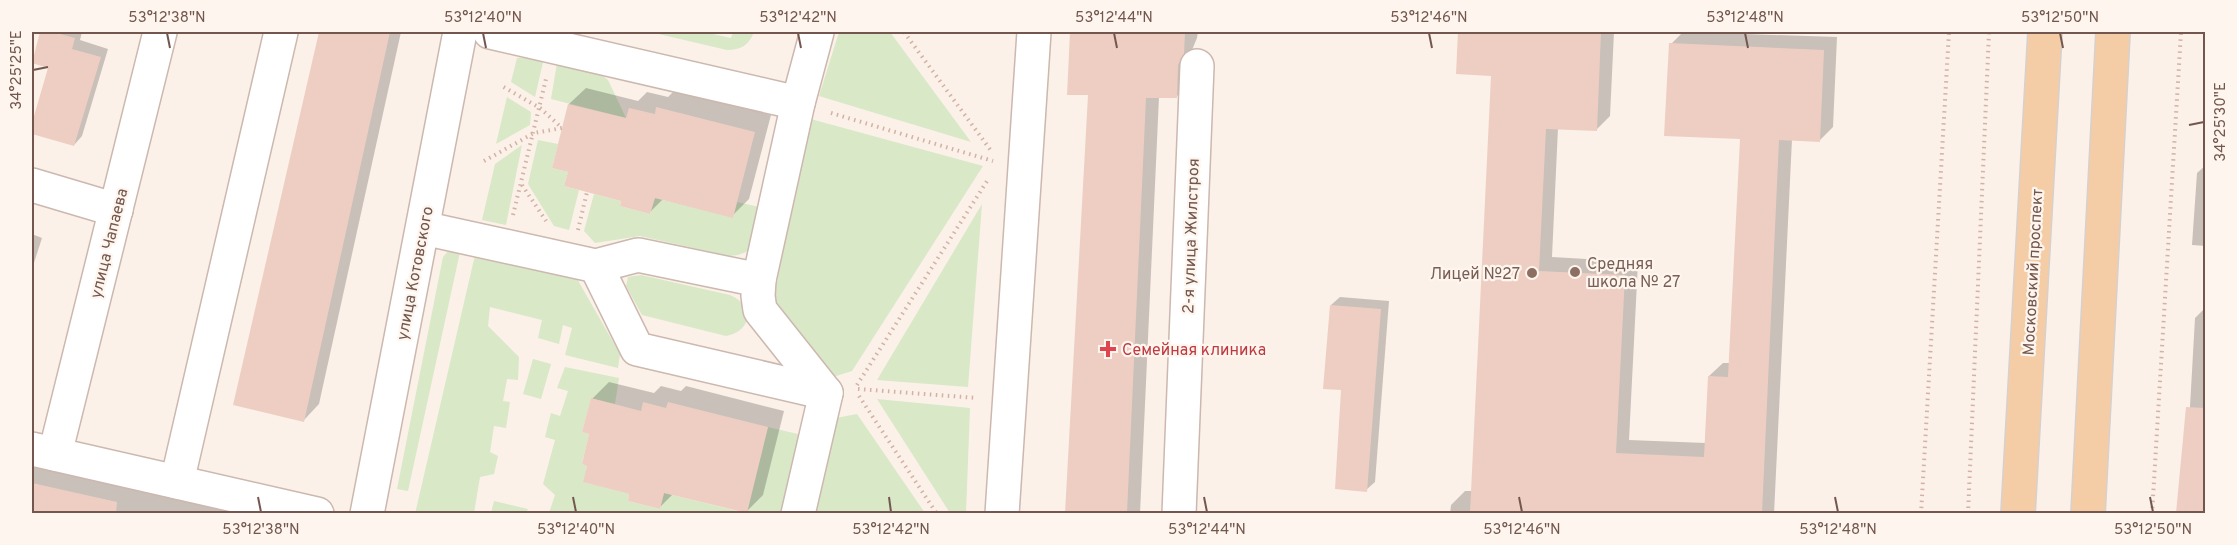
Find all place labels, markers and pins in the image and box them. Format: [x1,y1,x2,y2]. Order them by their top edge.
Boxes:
place label: Средняя школа № 27 [1587,255,1680,293]
place label: Лицей №27 [1430,265,1520,285]
marker: Средняя школа № 27 [1568,265,1582,279]
marker: Лицей №27 [1525,266,1539,280]
marker: Семейная клиника [1099,340,1117,358]
place label: Семейная клиника [1122,341,1266,361]

